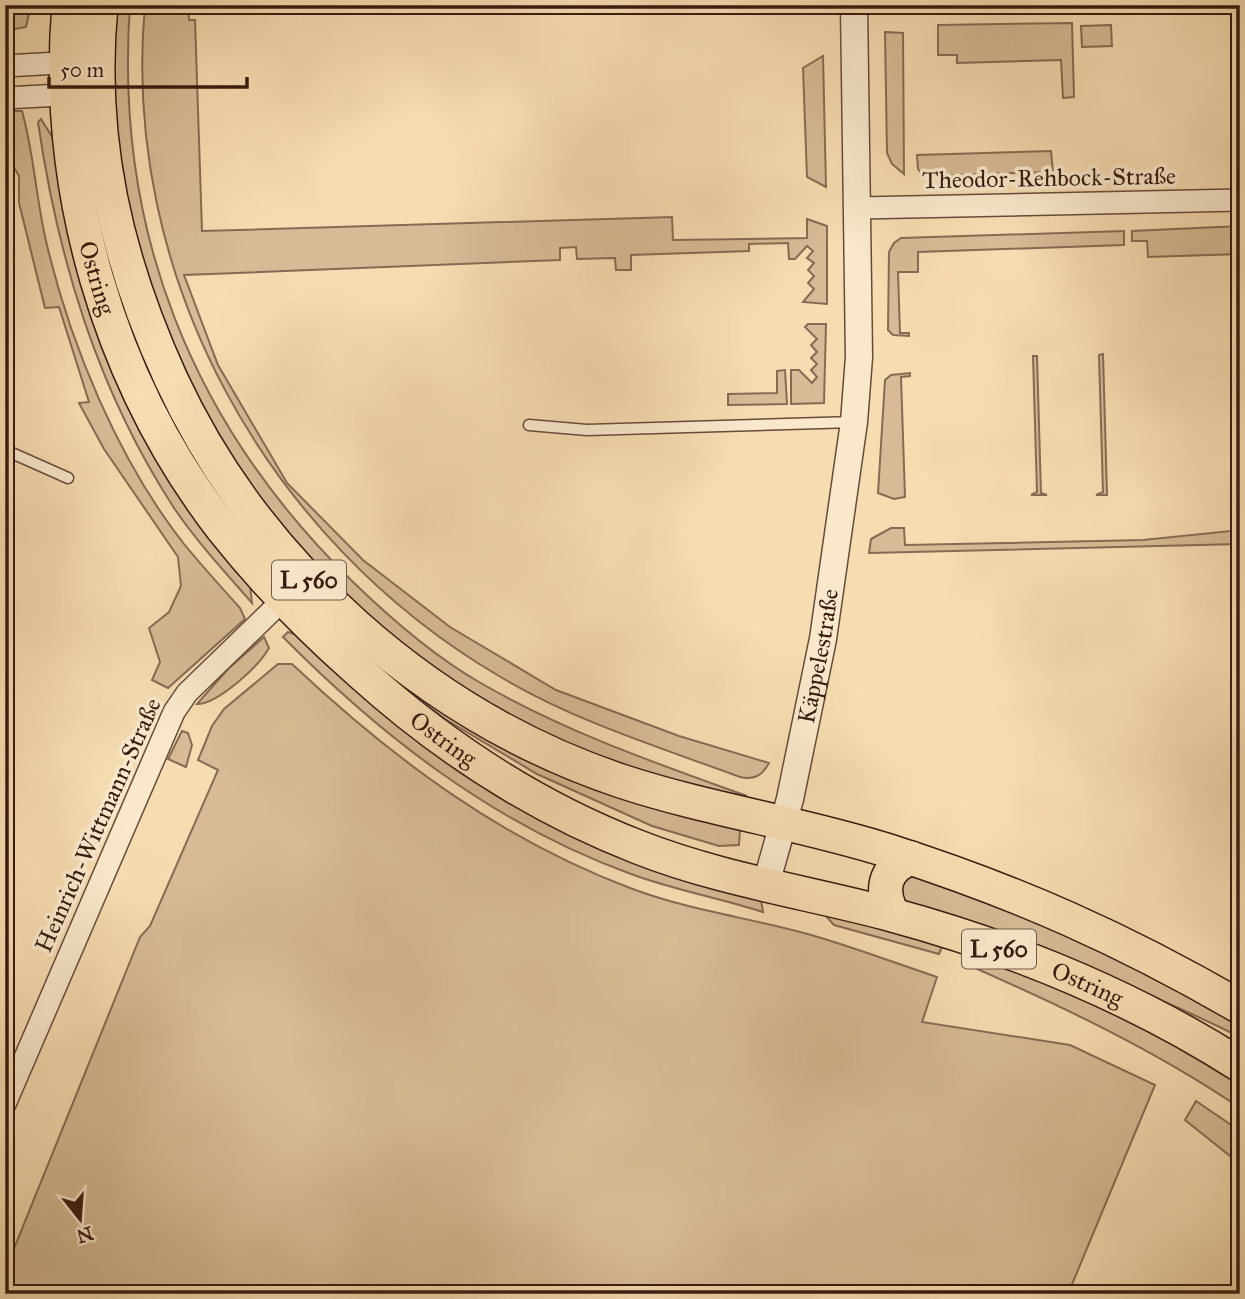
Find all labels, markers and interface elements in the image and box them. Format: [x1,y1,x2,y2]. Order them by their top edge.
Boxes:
scale bar [49,46,247,90]
text: 50 m [60,57,105,83]
street label: Theodor-Rehbock-Straße [922,161,1176,195]
street label: Ostring [72,238,122,320]
road number: L 560 [272,560,346,600]
street label: Käppelestraße [791,587,845,726]
street label: Heinrich-Wittmann-Straße [28,693,168,957]
street label: Ostring [404,705,483,774]
road number: L 560 [962,930,1036,968]
street label: Ostring [1047,955,1129,1014]
north arrow [46,1184,116,1254]
text: N [74,1221,96,1248]

